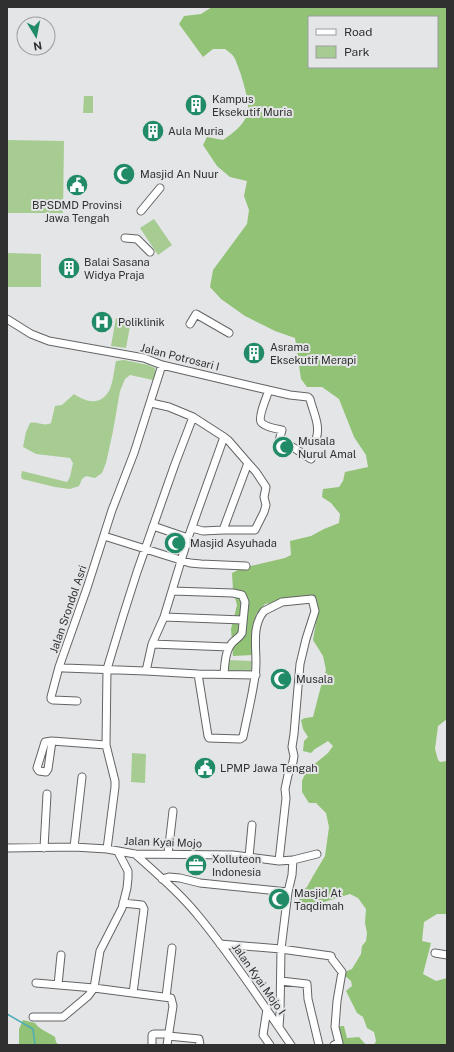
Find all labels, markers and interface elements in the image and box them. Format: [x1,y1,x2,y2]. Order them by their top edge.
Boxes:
north arrow [16,16,56,56]
legend [308,16,438,68]
text: Road [344,25,372,39]
text: N [32,39,43,53]
text: Park [344,45,370,59]
building icon: Kampus Eksekutif Muria [183,92,209,118]
place label: Kampus Eksekutif Muria [212,93,292,118]
building icon: Aula Muria [140,118,166,144]
place label: Aula Muria [168,125,224,137]
mosque icon: Masjid An Nuur [111,161,137,187]
place label: Masjid An Nuur [140,168,219,180]
public building icon: BPSDMD Provinsi Jawa Tengah [64,172,90,198]
place label: BPSDMD Provinsi Jawa Tengah [32,199,122,224]
building icon: Balai Sasana Widya Praja [56,255,82,281]
place label: Balai Sasana Widya Praja [84,256,150,281]
hospital icon: Poliklinik [89,309,115,335]
place label: Poliklinik [118,316,165,328]
building icon: Asrama Eksekutif Merapi [241,340,267,366]
street label: Jalan Potrosari I [139,341,221,373]
place label: Asrama Eksekutif Merapi [270,341,356,366]
mosque icon: Musala Nurul Amal [270,434,296,460]
place label: Musala Nurul Amal [298,435,356,460]
mosque icon: Masjid Asyuhada [162,530,188,556]
place label: Masjid Asyuhada [190,537,277,549]
street label: Jalan Srondol Asri [47,564,89,654]
mosque icon: Musala [268,666,294,692]
place label: Musala [296,673,333,685]
public building icon: LPMP Jawa Tengah [192,755,218,781]
place label: LPMP Jawa Tengah [220,762,318,774]
street label: Jalan Kyai Mojo [124,835,202,849]
office icon: Xolluteon Indonesia [183,852,209,878]
place label: Xolluteon Indonesia [212,853,261,878]
mosque icon: Masjid At Taqdimah [266,886,292,912]
place label: Masjid At Taqdimah [294,887,344,912]
street label: Jalan Kyai Mojo I [230,941,288,1017]

